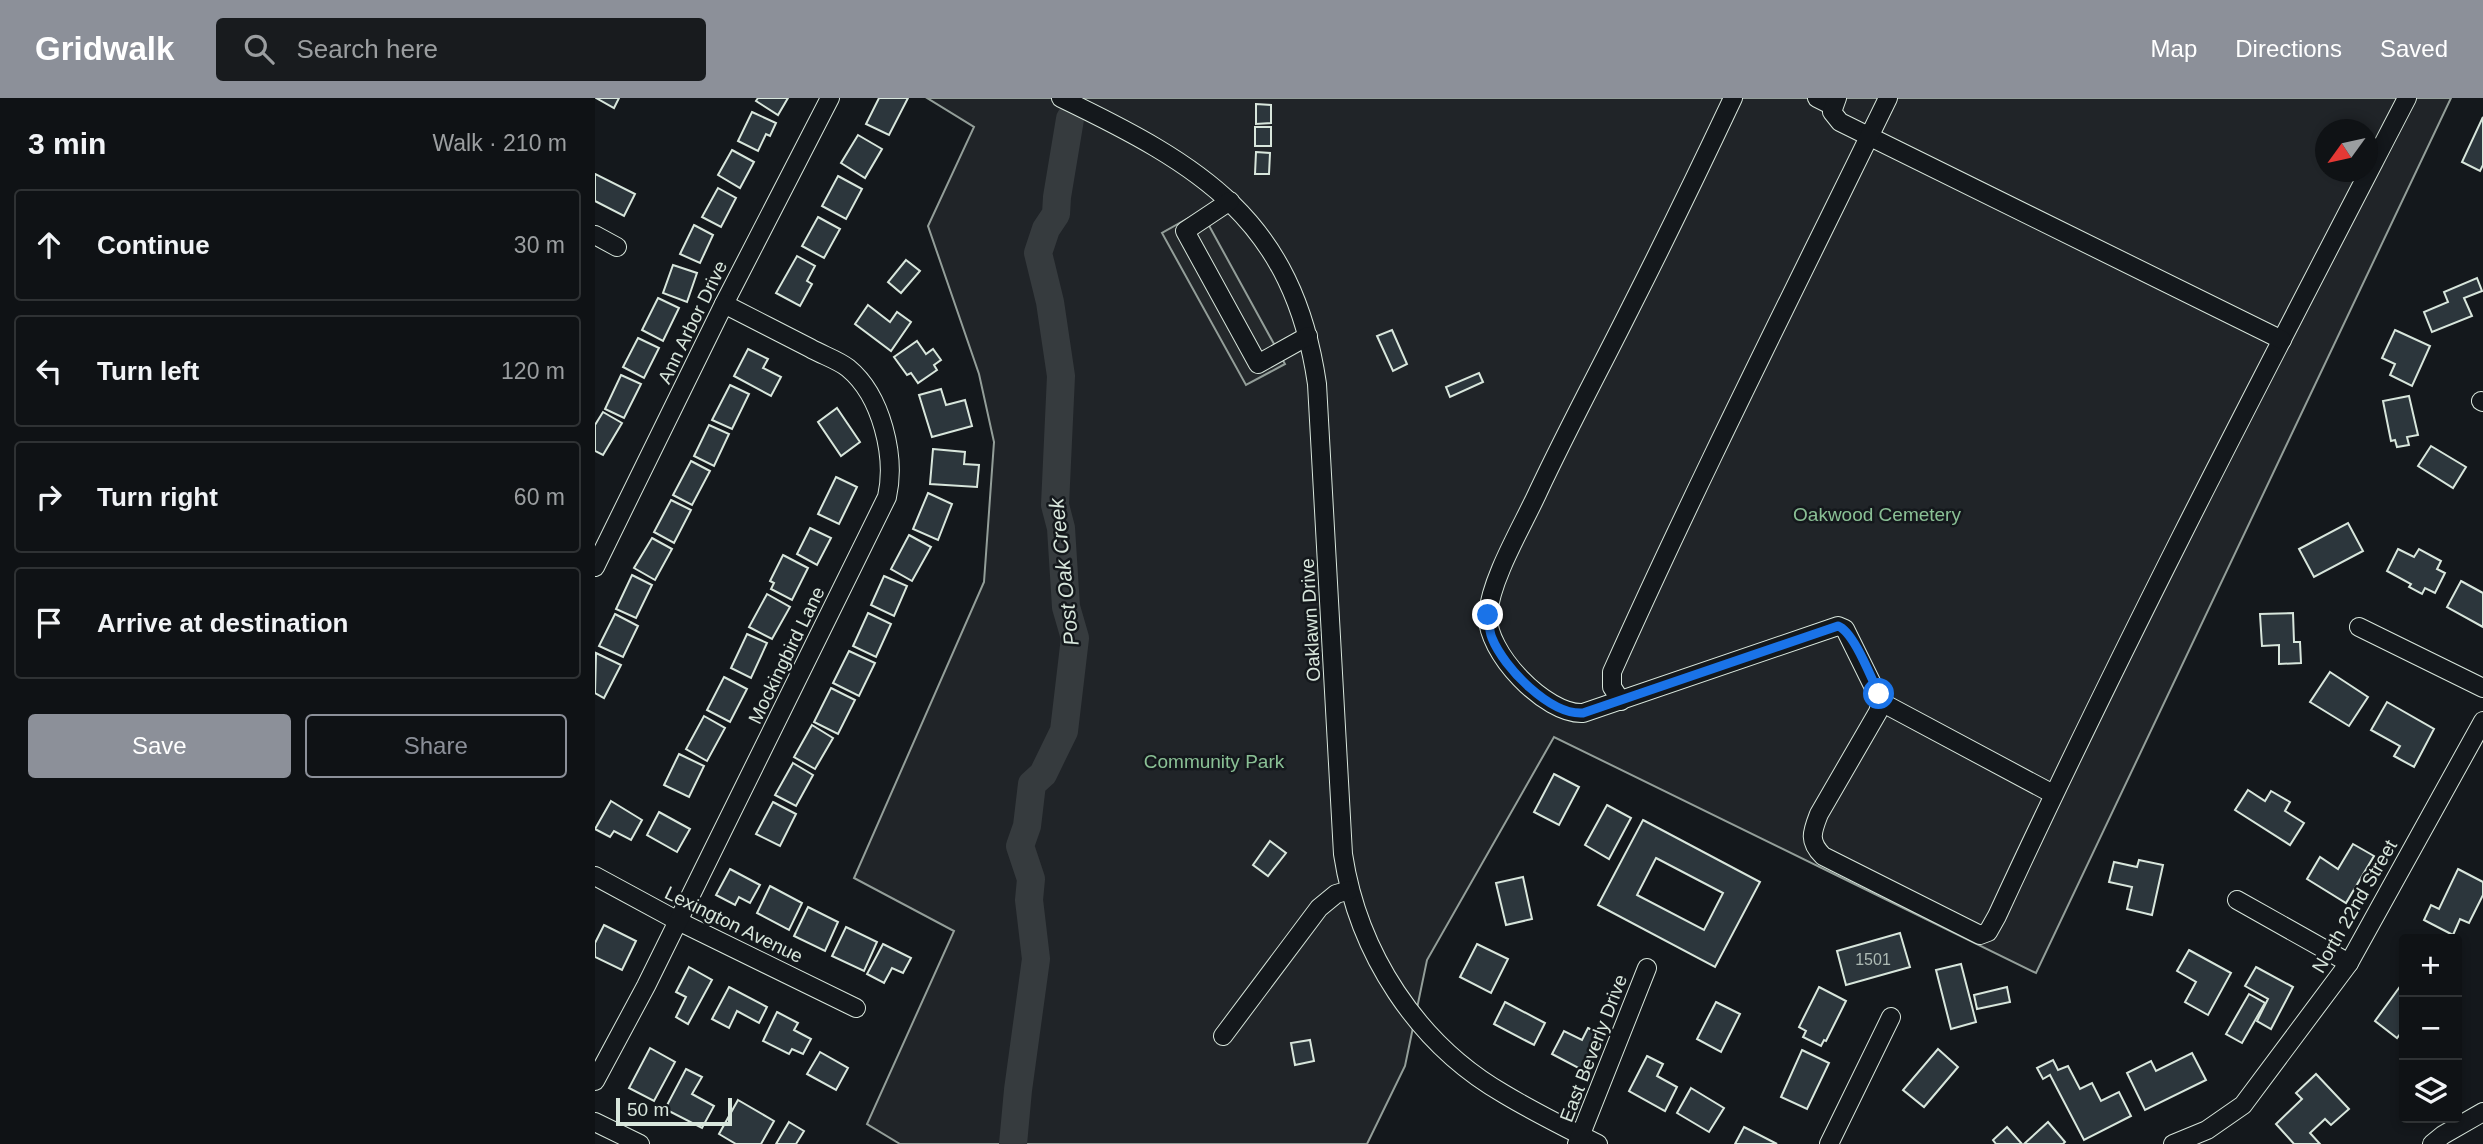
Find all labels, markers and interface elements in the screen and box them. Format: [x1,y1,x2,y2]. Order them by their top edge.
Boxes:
search box [216,18,706,81]
text: Gridwalk [35,30,174,67]
icon: search [240,30,278,68]
text: Search here [296,34,438,64]
text: Map [2151,35,2197,62]
text: Directions [2235,35,2342,62]
text: Saved [2380,35,2448,62]
north arrow [2315,119,2378,182]
text: 3 min [28,127,106,160]
text: Walk · 210 m [432,130,567,156]
icon: ahead [30,226,68,264]
text: Continue [97,230,210,260]
text: 30 m [514,232,565,258]
street label: Ann Arbor Drive [654,257,731,387]
icon: left [30,352,68,390]
text: Turn left [97,356,199,386]
text: 120 m [501,358,565,384]
icon: right [30,478,68,516]
text: Turn right [97,482,218,512]
text: 60 m [514,484,565,510]
water label: Post Oak Creek [1044,496,1083,647]
park label: Oakwood Cemetery [1793,504,1961,525]
street label: Oaklawn Drive [1297,558,1324,682]
street label: Mockingbird Lane [744,583,829,727]
route end [1472,599,1503,630]
icon: arrive [30,604,68,642]
text: Arrive at destination [97,608,348,638]
route start [1863,678,1894,709]
button: Save [28,714,291,778]
button: Share [305,714,567,778]
park label: Community Park [1144,751,1285,772]
street label: North 22nd Street [2308,835,2401,976]
street label: Lexington Avenue [661,882,806,967]
map controls [2399,934,2462,1123]
button: + [2399,934,2462,997]
house number: 1501 [1855,951,1891,968]
street label: East Beverly Drive [1556,971,1631,1125]
button: − [2399,997,2462,1060]
button: layers [2399,1060,2462,1123]
scale bar [616,1095,731,1127]
text: 50 m [627,1099,669,1120]

